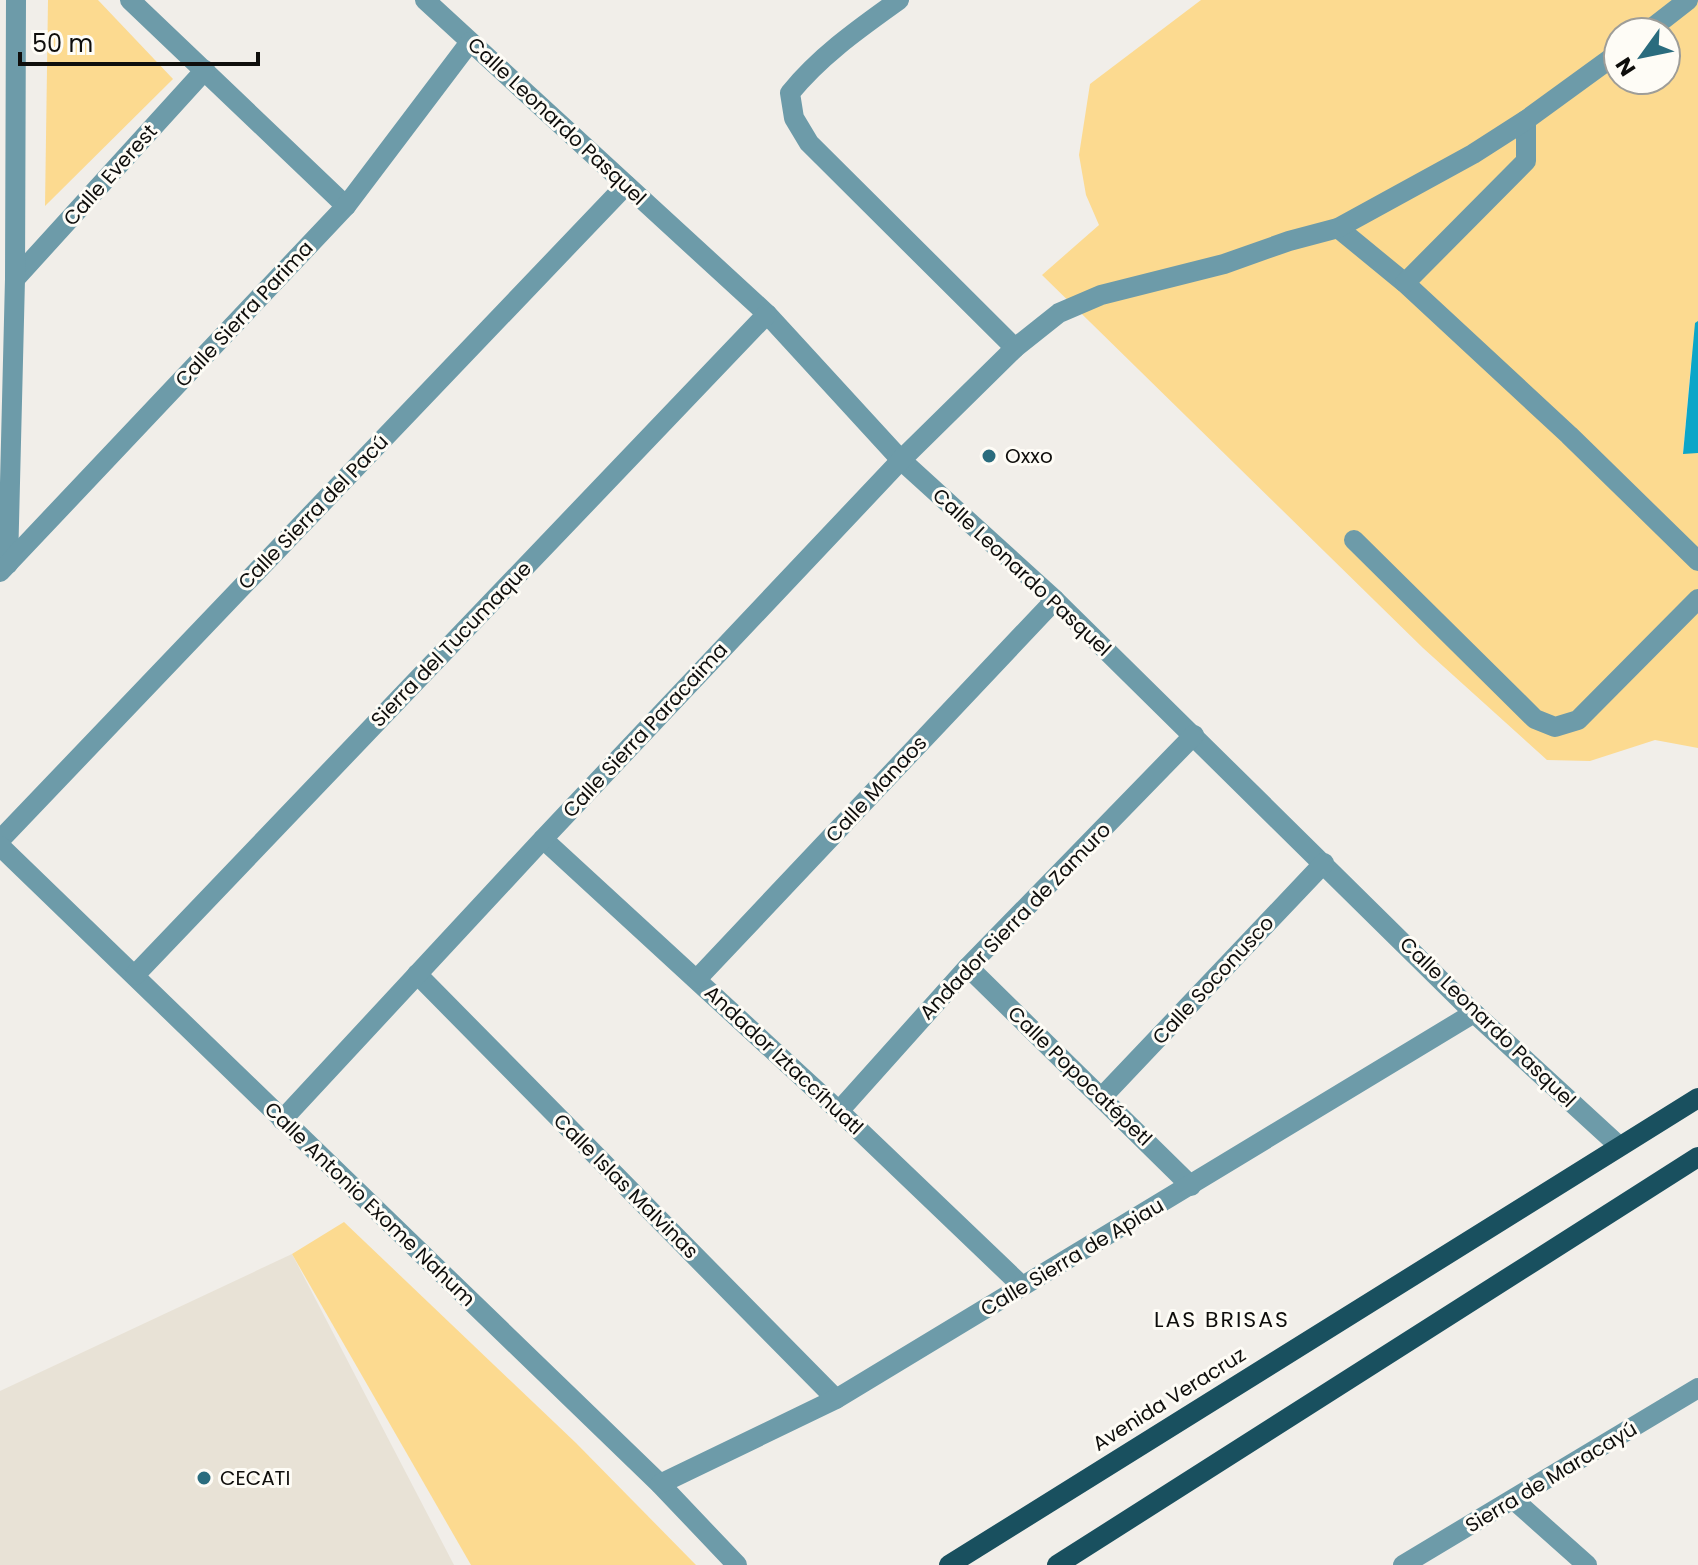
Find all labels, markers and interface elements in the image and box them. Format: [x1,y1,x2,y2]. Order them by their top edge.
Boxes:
scale bar [20,16,258,66]
north arrow [1602,16,1682,96]
text: 50 m [32,27,93,60]
street label: Calle Leonardo Pasquel [462,31,652,211]
text: N [1608,51,1643,82]
street label: Calle Everest [57,118,163,232]
street label: Calle Sierra Parima [169,235,319,393]
street label: Calle Sierra del Pacú [232,428,394,596]
place label: Oxxo [1005,442,1053,470]
marker: Oxxo [980,447,998,465]
street label: Calle Leonardo Pasquel [927,482,1117,662]
street label: Sierra del Tucumaque [364,555,538,733]
street label: Calle Sierra Paracaima [556,636,734,824]
street label: Calle Manaos [819,729,933,849]
street label: Andador Sierra de Zamuro [913,816,1117,1026]
street label: Calle Soconusco [1146,909,1280,1051]
street label: Calle Leonardo Pasquel [1394,930,1582,1114]
street label: Andador Iztaccíhuatl [698,979,870,1141]
street label: Calle Popocatépetl [1002,1000,1158,1152]
street label: Calle Antonio Exome Nahum [258,1095,482,1313]
street label: Calle Islas Malvinas [547,1107,705,1265]
street label: Calle Sierra de Apiau [975,1191,1169,1323]
district label: LAS BRISAS [1154,1304,1290,1335]
street label: Avenida Veracruz [1087,1341,1251,1457]
street label: Sierra de Maracayú [1460,1415,1642,1539]
place label: CECATI [220,1464,290,1492]
marker: CECATI [195,1469,213,1487]

